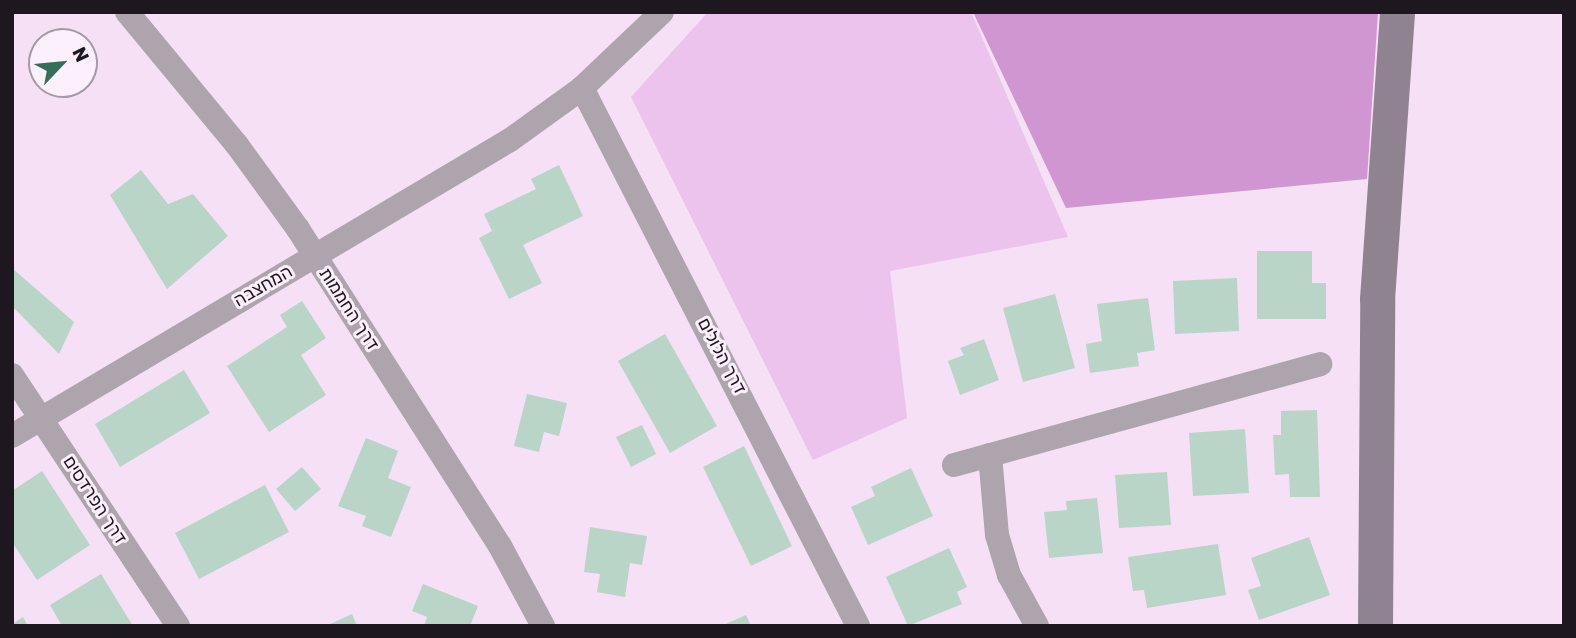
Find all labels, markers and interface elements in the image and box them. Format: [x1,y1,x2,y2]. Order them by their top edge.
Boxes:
north arrow [28,28,98,98]
text: N [67,43,94,66]
street label: המחצבה [230,261,296,311]
street label: דרך החממות [314,263,384,355]
street label: דרך הלולים [693,314,751,398]
street label: דרך הפרדסים [58,452,132,548]

